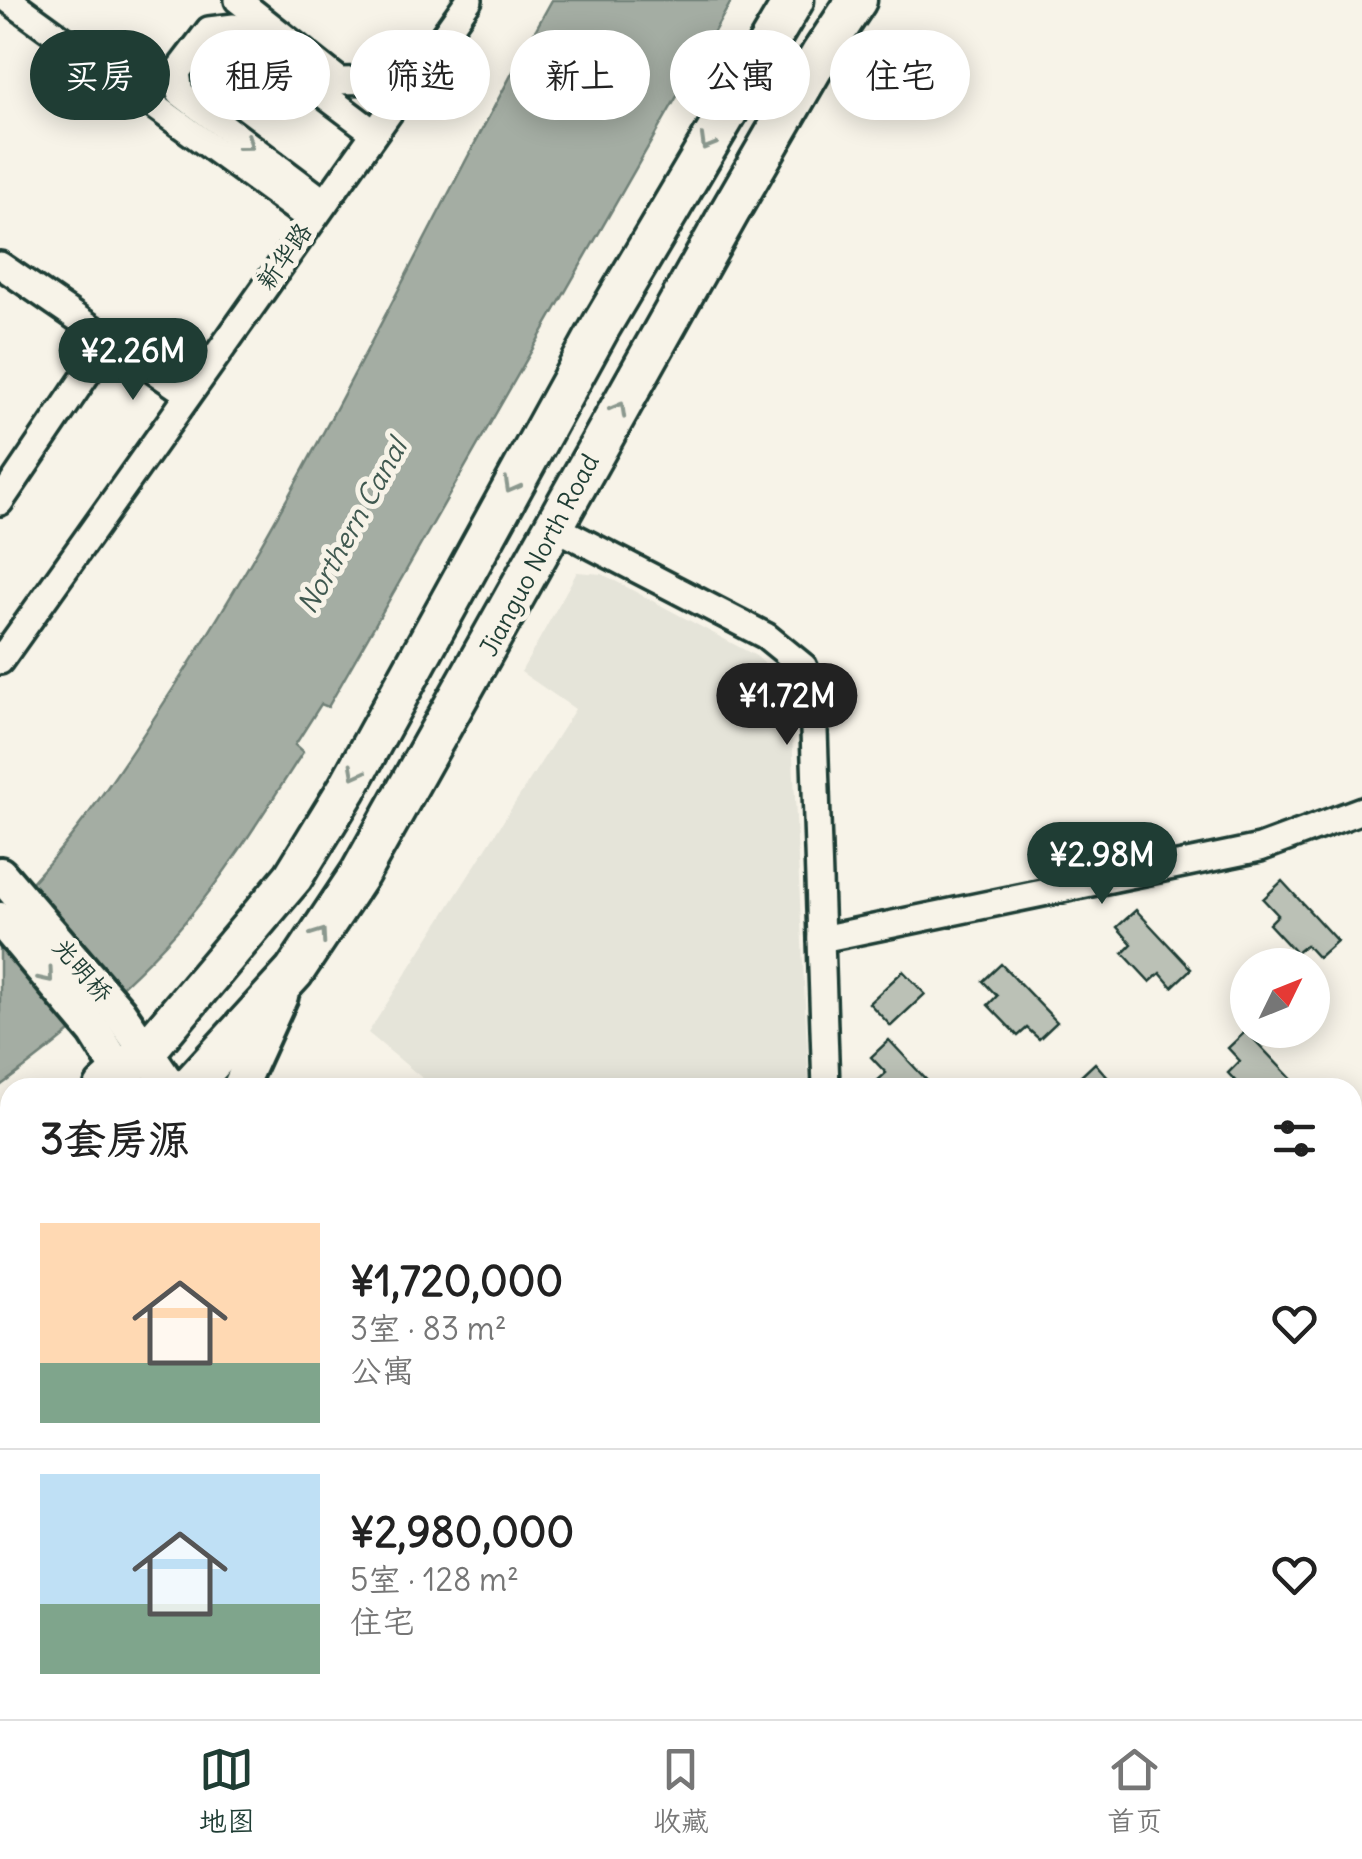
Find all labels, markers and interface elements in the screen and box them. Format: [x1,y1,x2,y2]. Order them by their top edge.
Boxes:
chip: 买房 [30,30,170,120]
chip: 租房 [190,30,330,120]
chip: 筛选 [350,30,490,120]
chip: 新上 [510,30,650,120]
chip: 公寓 [670,30,810,120]
chip: 住宅 [830,30,970,120]
one-way arrow [236,132,254,149]
one-way arrow [700,132,719,150]
street label: 新华路 [249,216,319,296]
pin: ¥2.26M [52,318,214,403]
text: ¥2.26M [81,330,185,371]
one-way arrow [606,401,626,419]
water label: Northern Canal [289,429,417,620]
street label: Jianguo North Road [472,448,606,662]
one-way arrow [504,475,524,493]
pin: ¥1.72M [706,663,868,748]
text: ¥1.72M [738,675,836,716]
one-way arrow [349,761,369,779]
pin: ¥2.98M [1021,822,1183,907]
text: ¥2.98M [1049,834,1155,875]
one-way arrow [308,927,326,946]
street label: 光明桥 [46,931,120,1009]
north arrow [1230,948,1330,1048]
map controls [1230,948,1330,1048]
one-way arrow [36,964,54,982]
icon: filters [1267,1111,1322,1166]
text: 3套房源 [40,1113,190,1165]
text: ¥1,720,000 [350,1255,563,1307]
icon: home [120,1263,240,1383]
icon: heart [1267,1296,1322,1351]
text: 3室 · 83 m² [350,1308,507,1349]
text: 公寓 [350,1350,414,1391]
text: ¥2,980,000 [350,1506,574,1558]
icon: home [120,1514,240,1634]
icon: heart [1267,1547,1322,1602]
text: 5室 · 128 m² [350,1559,519,1600]
text: 住宅 [350,1601,414,1642]
tab: 地图 [199,1742,255,1839]
tab: 收藏 [653,1742,709,1839]
tab: 首页 [1107,1742,1163,1839]

